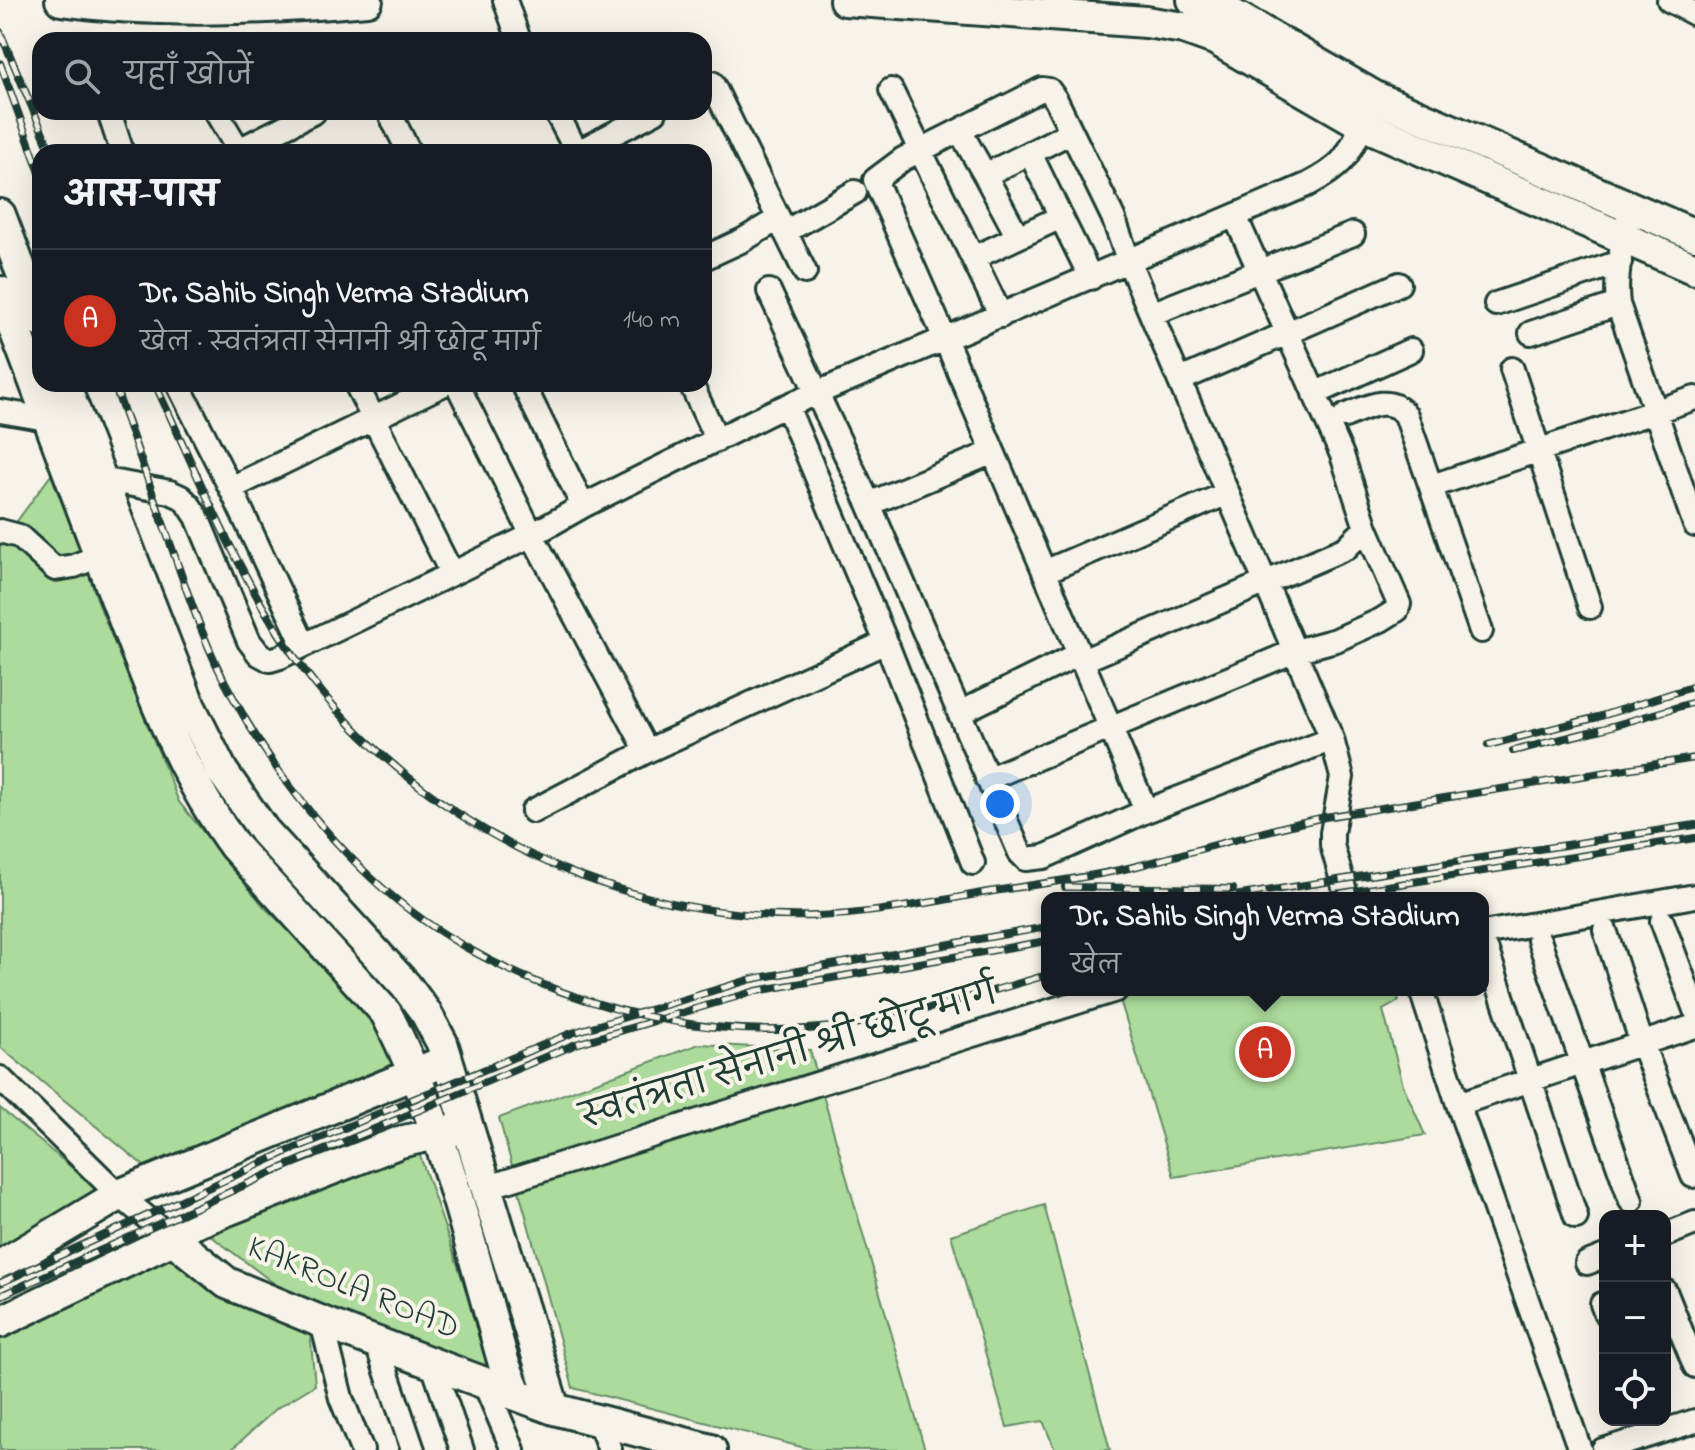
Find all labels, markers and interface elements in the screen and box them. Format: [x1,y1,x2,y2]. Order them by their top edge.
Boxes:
search box [32,32,712,120]
icon: search [60,54,104,98]
text: यहाँ खोजें [124,55,253,99]
text: आस-पास [64,172,218,222]
text: Dr. Sahib Singh Verma Stadium [140,273,529,317]
text: A [82,302,98,340]
text: 140 m [623,302,680,340]
text: खेल · स्वतंत्रता सेनानी श्री छोटू मार्ग [140,325,541,363]
your location [980,784,1020,824]
popup [1041,892,1489,996]
text: Dr. Sahib Singh Verma Stadium [1071,896,1459,940]
text: खेल [1071,948,1121,986]
street label: स्वतंत्रता सेनानी श्री छोटू मार्ग [571,962,1007,1145]
pin: A [1239,1022,1291,1082]
map controls [1599,1210,1671,1426]
button: + [1599,1210,1671,1282]
street label: KAKROLA ROAD [239,1224,467,1354]
button: − [1599,1282,1671,1354]
button: locate [1599,1354,1671,1426]

